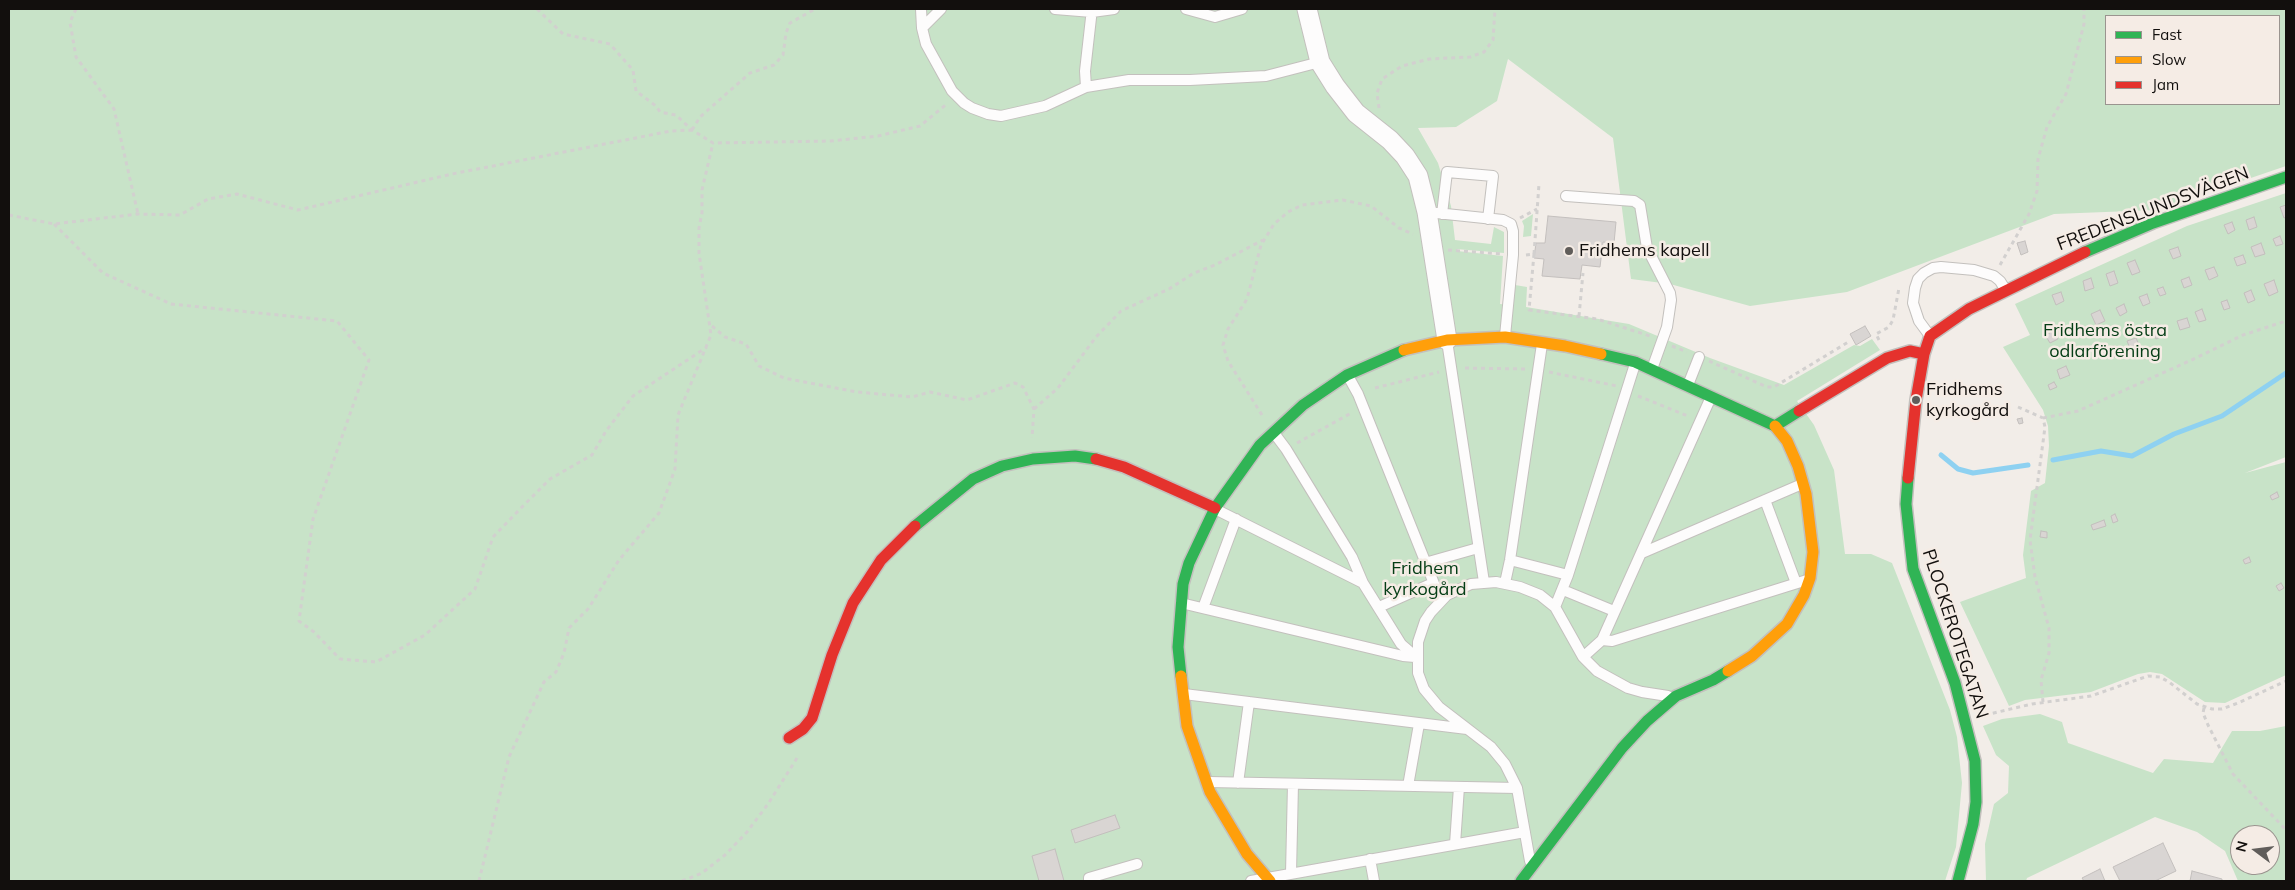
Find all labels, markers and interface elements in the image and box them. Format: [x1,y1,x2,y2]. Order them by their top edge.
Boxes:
legend [2105,15,2280,105]
text: Fast [2152,25,2182,44]
text: Slow [2152,50,2186,69]
text: Jam [2152,75,2179,94]
street label: FREDENSLUNDSVÄGEN [2054,162,2252,256]
place label: Fridhems kapell [1579,240,1709,262]
marker: Fridhems kapell [1563,245,1575,257]
park label: Fridhems östra odlarförening [2043,320,2167,362]
place label: Fridhems kyrkogård [1926,379,2009,422]
marker: Fridhems kyrkogård [1910,394,1922,406]
street label: PLOCKEROTEGATAN [1917,546,1993,722]
park label: Fridhem kyrkogård [1383,558,1467,600]
north arrow [2230,825,2280,875]
text: N [2231,839,2252,854]

